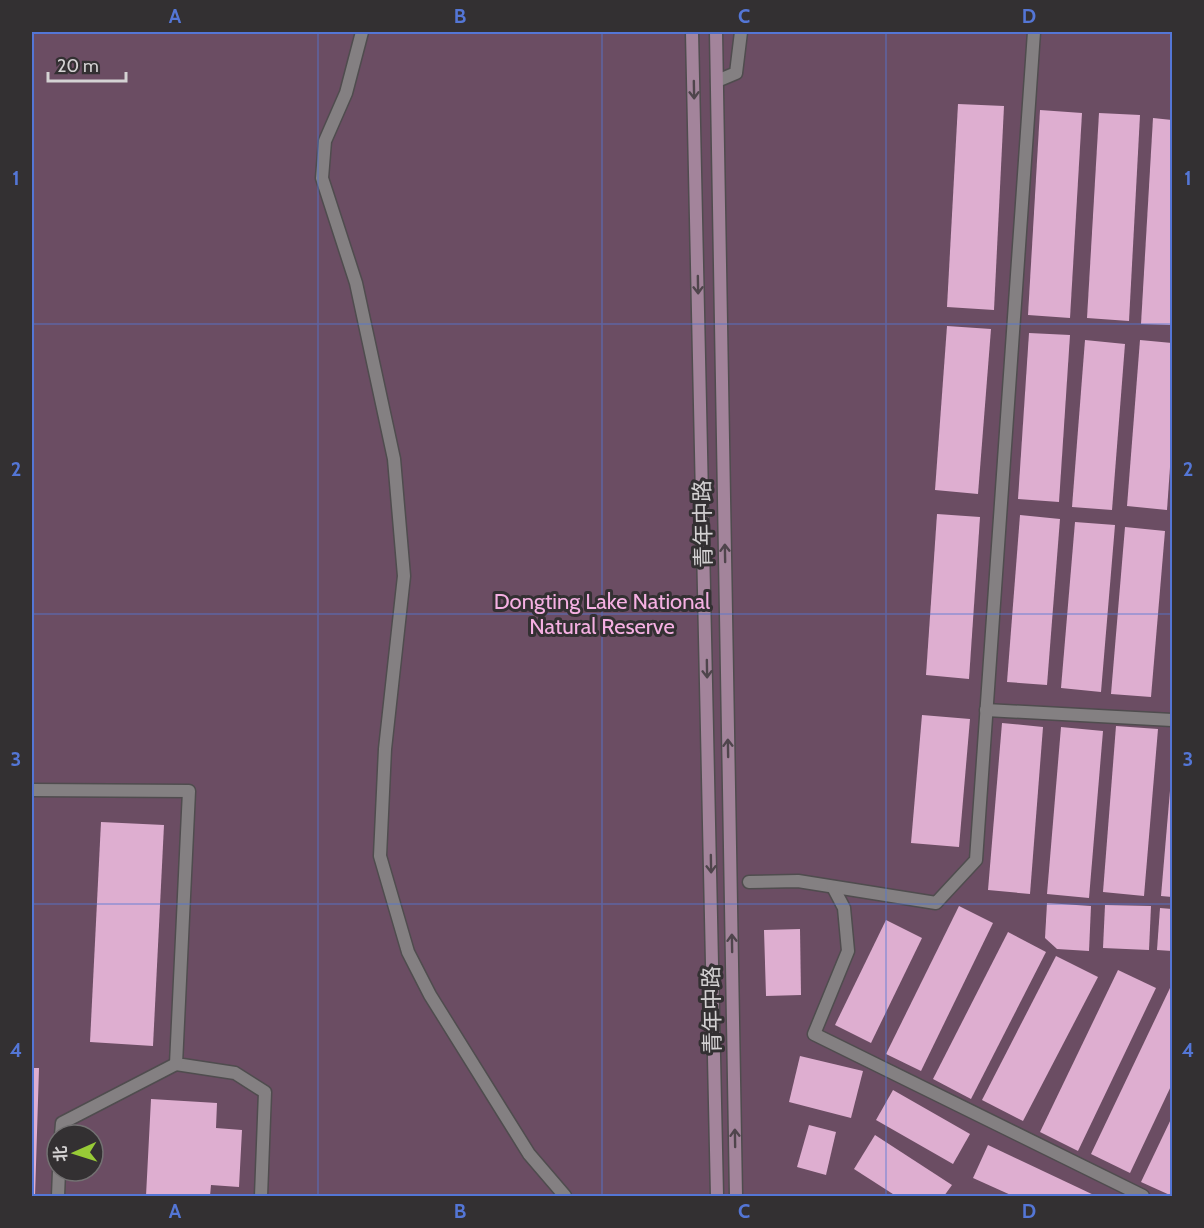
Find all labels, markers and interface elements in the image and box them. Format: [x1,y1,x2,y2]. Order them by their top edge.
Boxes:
text: A [169,4,182,28]
text: B [454,4,466,28]
text: C [738,4,750,28]
text: D [1022,4,1036,28]
scale bar [48,45,126,83]
text: 20 m [57,55,99,77]
one-way arrow [688,79,699,99]
text: 1 [12,166,20,190]
text: 1 [1184,166,1192,190]
one-way arrow [692,274,704,294]
text: 2 [11,457,21,481]
text: 2 [1183,457,1193,481]
street label: 青年中路 [689,480,717,568]
one-way arrow [719,544,731,564]
park label: Dongting Lake National Natural Reserve [494,588,711,640]
one-way arrow [701,658,713,678]
one-way arrow [722,739,734,759]
text: 3 [11,747,21,771]
text: 3 [1183,747,1193,771]
one-way arrow [706,853,717,873]
one-way arrow [726,934,737,954]
street label: 青年中路 [698,966,726,1054]
text: 4 [10,1038,22,1062]
text: 4 [1182,1038,1194,1062]
north arrow [45,1123,105,1183]
one-way arrow [729,1129,741,1149]
text: 北 [51,1145,70,1162]
text: A [169,1199,182,1223]
text: B [454,1199,466,1223]
text: C [738,1199,750,1223]
text: D [1022,1199,1036,1223]

